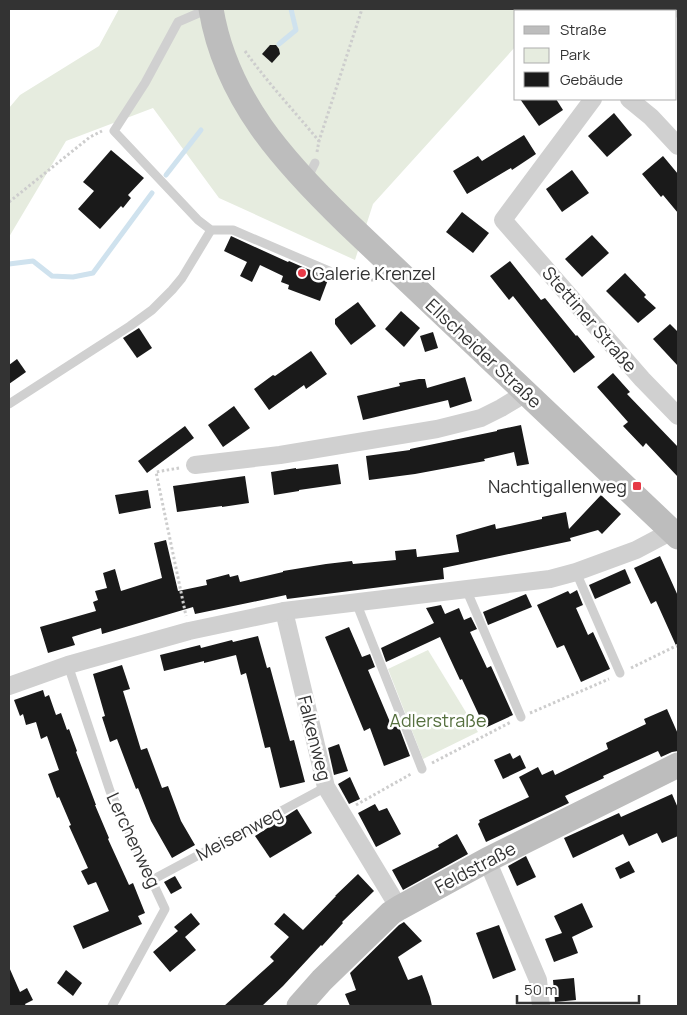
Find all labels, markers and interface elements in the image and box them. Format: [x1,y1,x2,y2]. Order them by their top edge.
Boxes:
legend [514,10,677,100]
text: Straße [560,19,607,40]
text: Park [560,44,590,65]
text: Gebäude [560,69,623,90]
place label: Galerie Krenzel [312,261,436,285]
street label: Stettiner Straße [537,261,643,377]
marker: Galerie Krenzel [296,267,308,279]
street label: Ellscheider Straße [421,293,547,413]
place label: Nachtigallenweg [488,474,627,498]
marker: Nachtigallenweg [631,480,643,492]
street label: Falkenweg [293,693,337,783]
park label: Adlerstraße [389,708,487,732]
street label: Lerchenweg [102,789,166,891]
street label: Meisenweg [191,800,287,866]
street label: Feldstraße [430,836,520,898]
scale bar [517,972,640,1004]
text: 50 m [524,979,558,1000]

